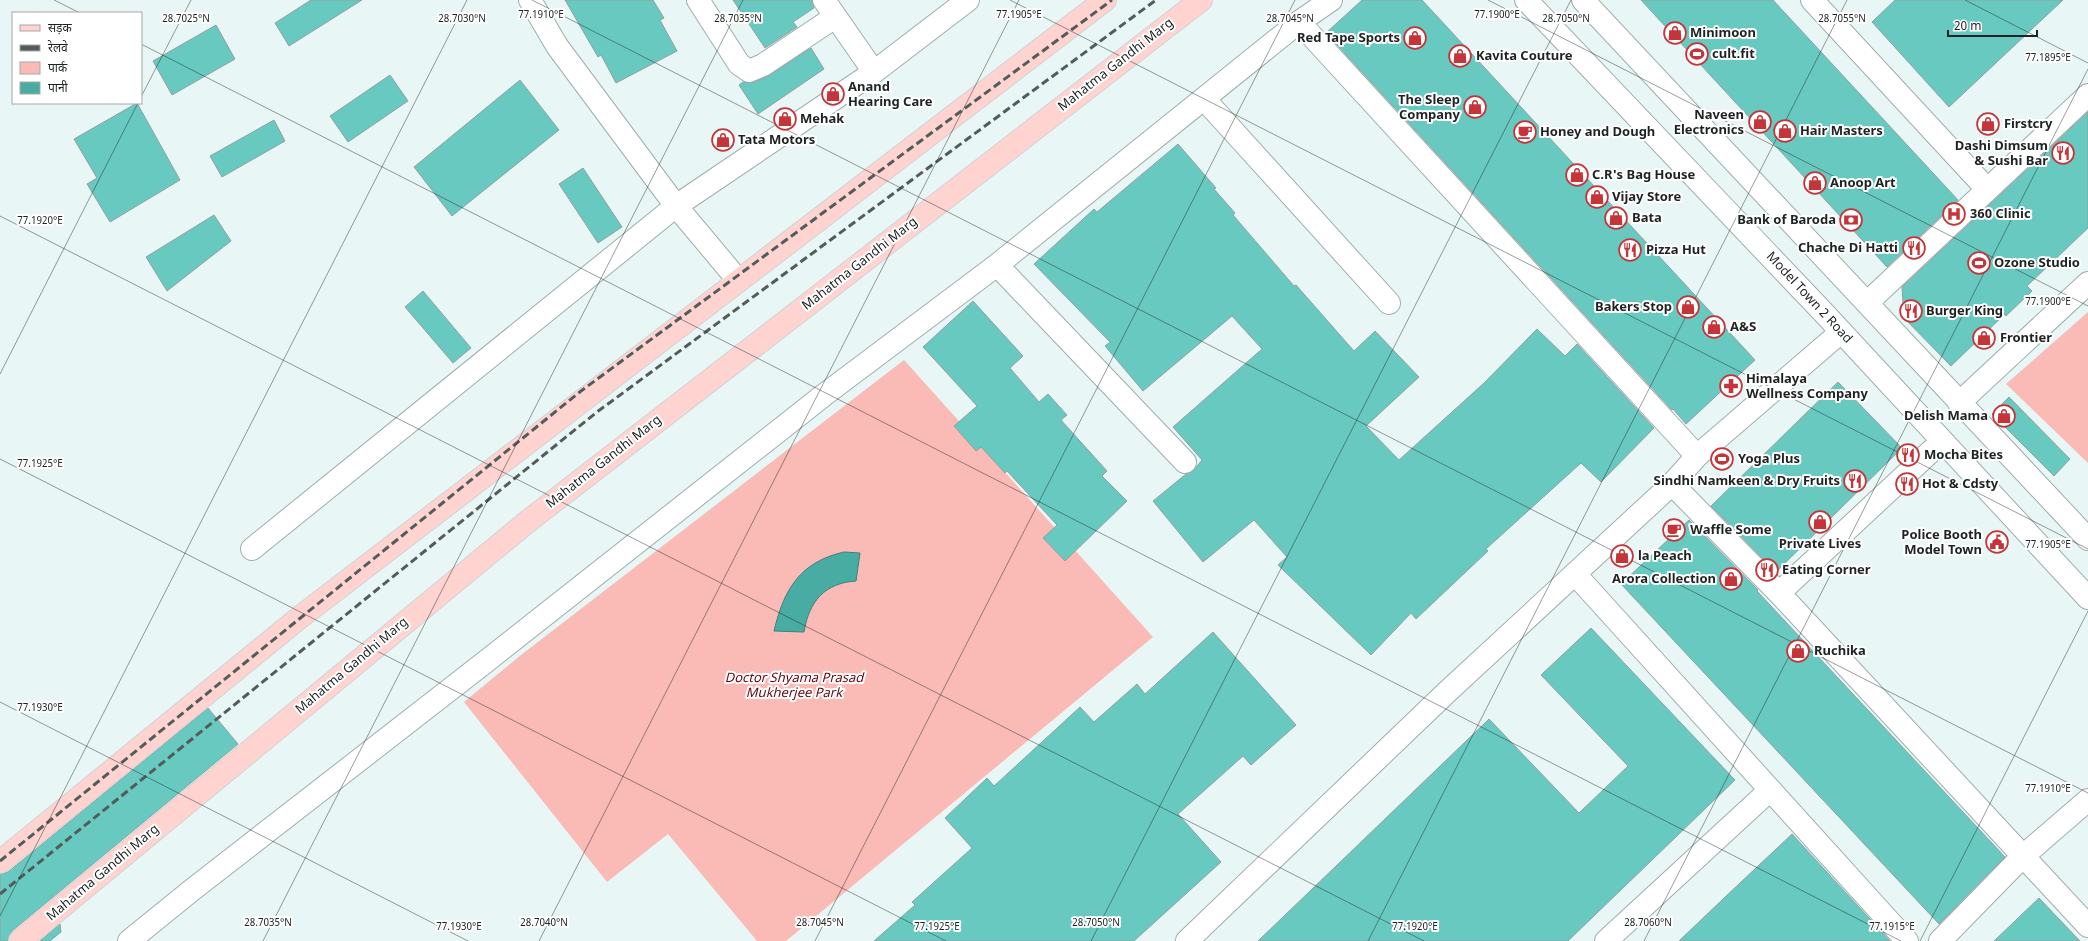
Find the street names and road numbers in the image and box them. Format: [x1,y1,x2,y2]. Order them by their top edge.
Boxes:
street label: Mahatma Gandhi Marg [1055,15,1177,115]
street label: Mahatma Gandhi Marg [799,214,921,314]
street label: Model Town 2 Road [1762,249,1856,347]
street label: Mahatma Gandhi Marg [543,412,665,512]
street label: Mahatma Gandhi Marg [292,614,412,718]
street label: Mahatma Gandhi Marg [43,821,163,925]

